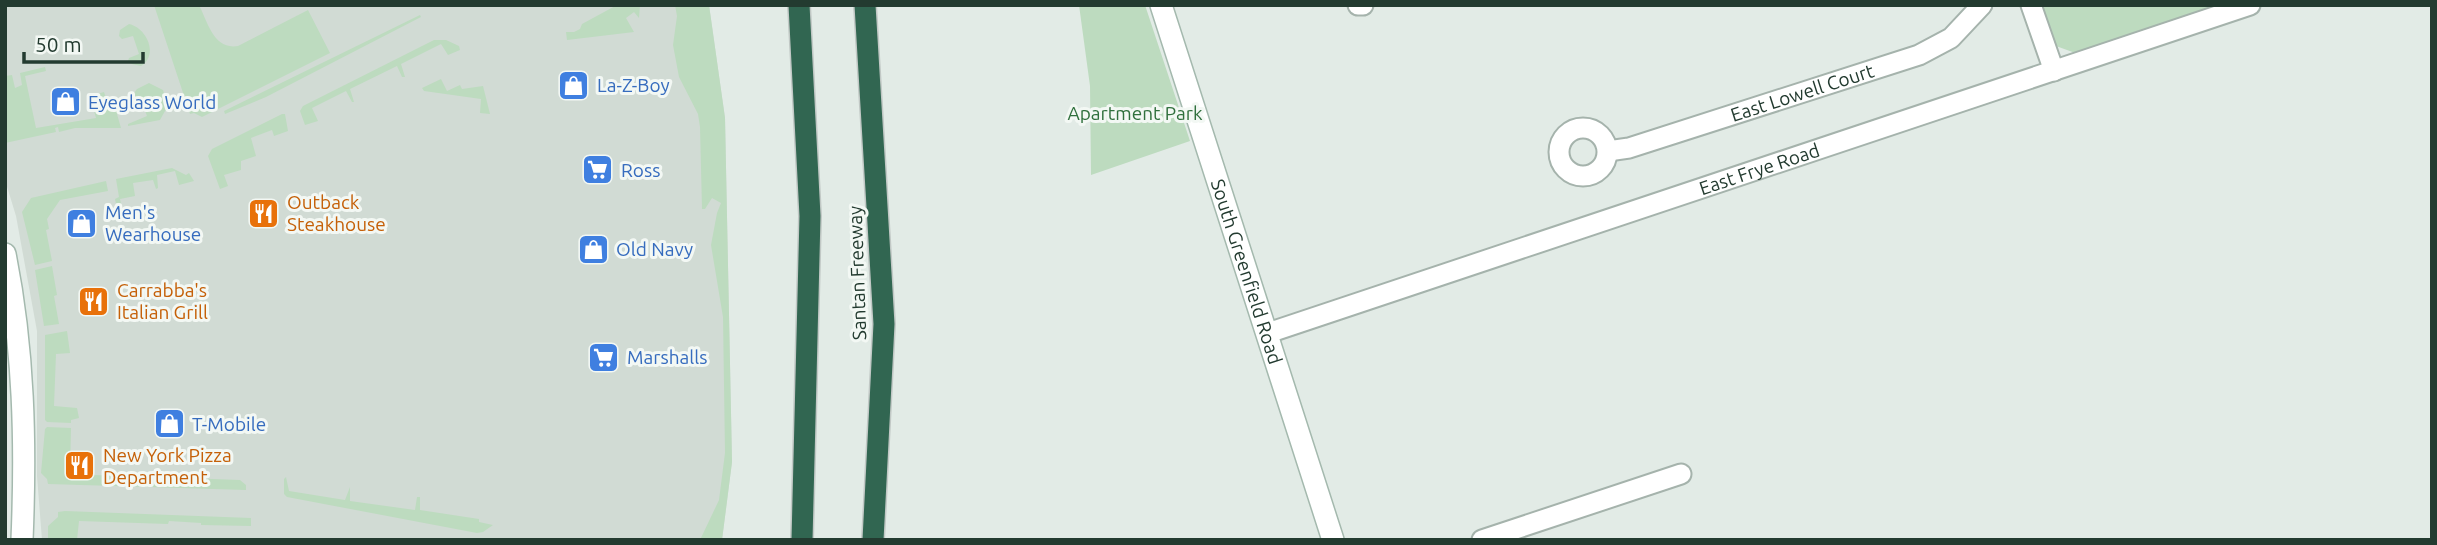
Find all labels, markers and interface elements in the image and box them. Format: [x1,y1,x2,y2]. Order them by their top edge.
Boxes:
scale bar [24,21,144,65]
text: 50 m [35,32,82,56]
street label: East Lowell Court [1728,59,1877,126]
shop icon: La-Z-Boy [557,68,591,102]
place label: La-Z-Boy [597,74,670,96]
shop icon: Eyeglass World [48,85,82,119]
place label: Eyeglass World [88,91,216,113]
park label: Apartment Park [1067,102,1203,124]
street label: East Frye Road [1696,139,1822,199]
supermarket icon: Ross [581,153,615,187]
place label: Ross [621,159,660,181]
street label: South Greenfield Road [1207,176,1287,367]
place label: Outback Steakhouse [287,191,386,235]
restaurant icon: Outback Steakhouse [247,196,281,230]
place label: Men's Wearhouse [105,201,201,245]
street label: Santan Freeway [844,205,870,341]
shop icon: Men's Wearhouse [65,206,99,240]
shop icon: Old Navy [576,232,610,266]
place label: Old Navy [616,238,693,260]
place label: Carrabba's Italian Grill [117,279,208,323]
restaurant icon: Carrabba's Italian Grill [77,284,111,318]
supermarket icon: Marshalls [587,340,621,374]
place label: Marshalls [627,346,708,368]
shop icon: T-Mobile [152,407,186,441]
place label: T-Mobile [192,413,266,435]
place label: New York Pizza Department [103,444,232,488]
restaurant icon: New York Pizza Department [63,449,97,483]

